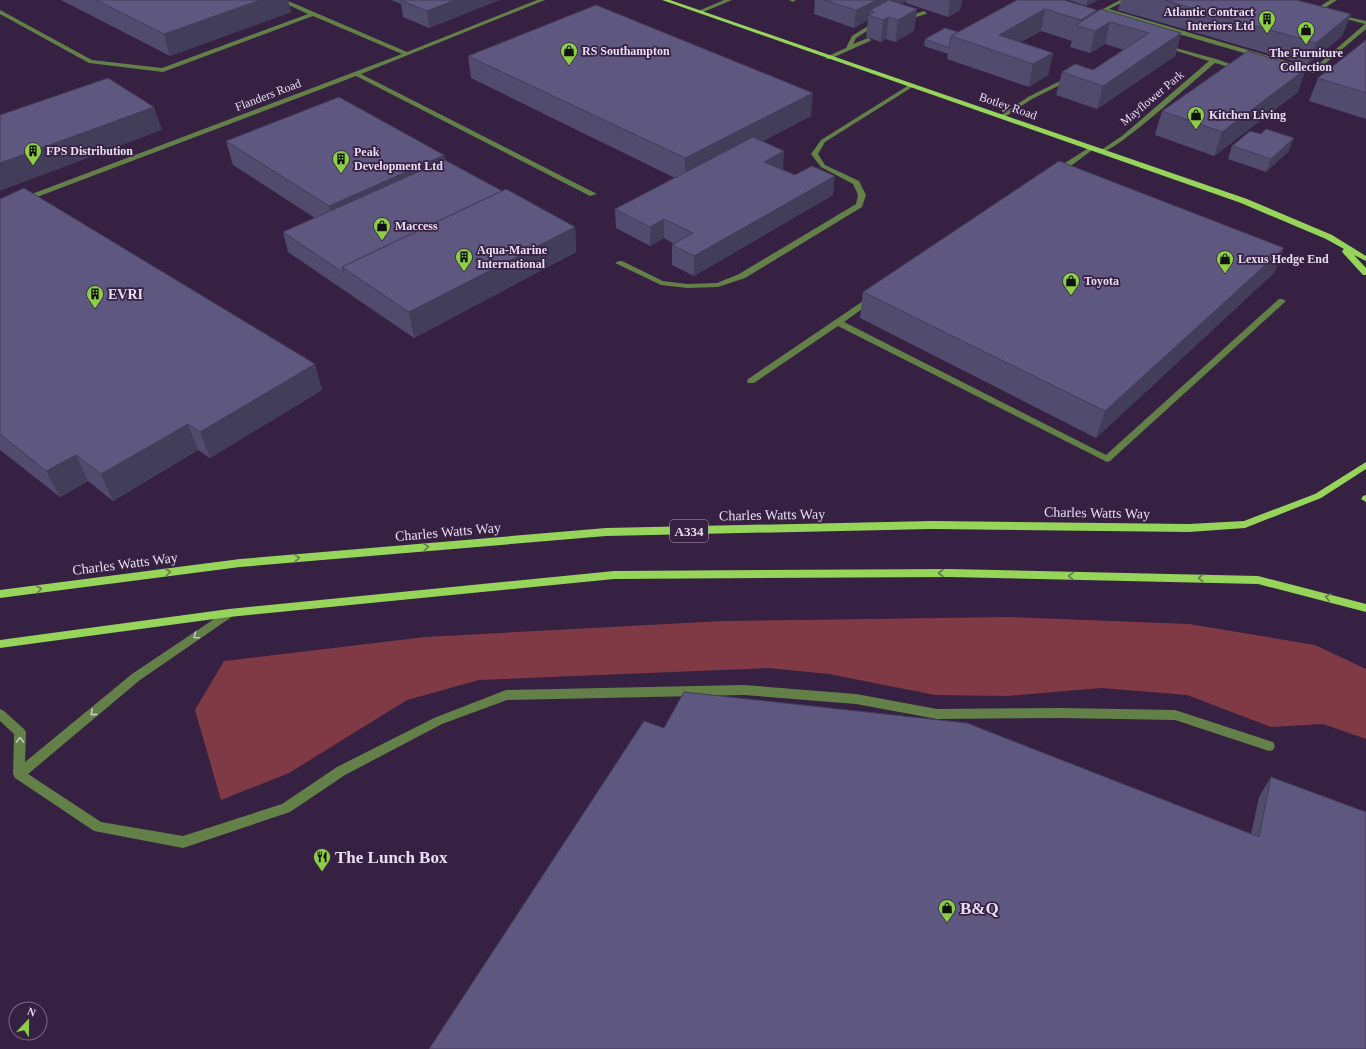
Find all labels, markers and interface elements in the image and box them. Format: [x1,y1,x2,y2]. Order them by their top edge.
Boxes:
place label: Atlantic Contract Interiors Ltd [1164,5,1254,33]
building icon: Atlantic Contract Interiors Ltd [1257,9,1277,34]
shop icon: The Furniture Collection [1296,20,1316,45]
shop icon: RS Southampton [559,41,579,66]
place label: RS Southampton [582,44,670,58]
place label: The Furniture Collection [1269,46,1343,74]
street label: Mayflower Park [1118,67,1186,129]
street label: Flanders Road [233,76,303,114]
street label: Botley Road [977,90,1039,122]
shop icon: Kitchen Living [1186,105,1206,130]
place label: Kitchen Living [1209,108,1286,122]
building icon: FPS Distribution [23,141,43,166]
place label: FPS Distribution [46,144,133,158]
place label: Peak Development Ltd [354,145,443,173]
building icon: Peak Development Ltd [331,149,351,174]
shop icon: Maccess [372,216,392,241]
place label: Maccess [395,219,438,233]
place label: Aqua-Marine International [477,243,548,271]
building icon: Aqua-Marine International [454,247,474,272]
shop icon: Lexus Hedge End [1215,249,1235,274]
place label: Lexus Hedge End [1238,252,1329,266]
shop icon: Toyota [1061,271,1081,296]
place label: Toyota [1084,274,1119,288]
building icon: EVRI [85,284,105,309]
place label: EVRI [108,287,143,302]
street label: Charles Watts Way [1044,505,1150,521]
street label: Charles Watts Way [719,507,825,523]
street label: Charles Watts Way [394,520,502,544]
road number: A334 [670,520,708,542]
one-way arrow [423,543,429,552]
street label: Charles Watts Way [71,550,179,578]
one-way arrow [294,554,300,563]
one-way arrow [165,568,171,577]
one-way arrow [938,569,944,577]
one-way arrow [1068,571,1074,580]
one-way arrow [1198,574,1204,582]
one-way arrow [36,585,42,594]
one-way arrow [1325,594,1332,602]
one-way arrow [194,631,201,638]
one-way arrow [90,709,97,716]
one-way arrow [16,737,24,743]
restaurant icon: The Lunch Box [312,847,332,872]
place label: The Lunch Box [335,848,448,867]
shop icon: B&Q [937,898,957,923]
place label: B&Q [960,899,999,918]
north arrow [8,1001,48,1041]
text: N [26,1005,38,1019]

